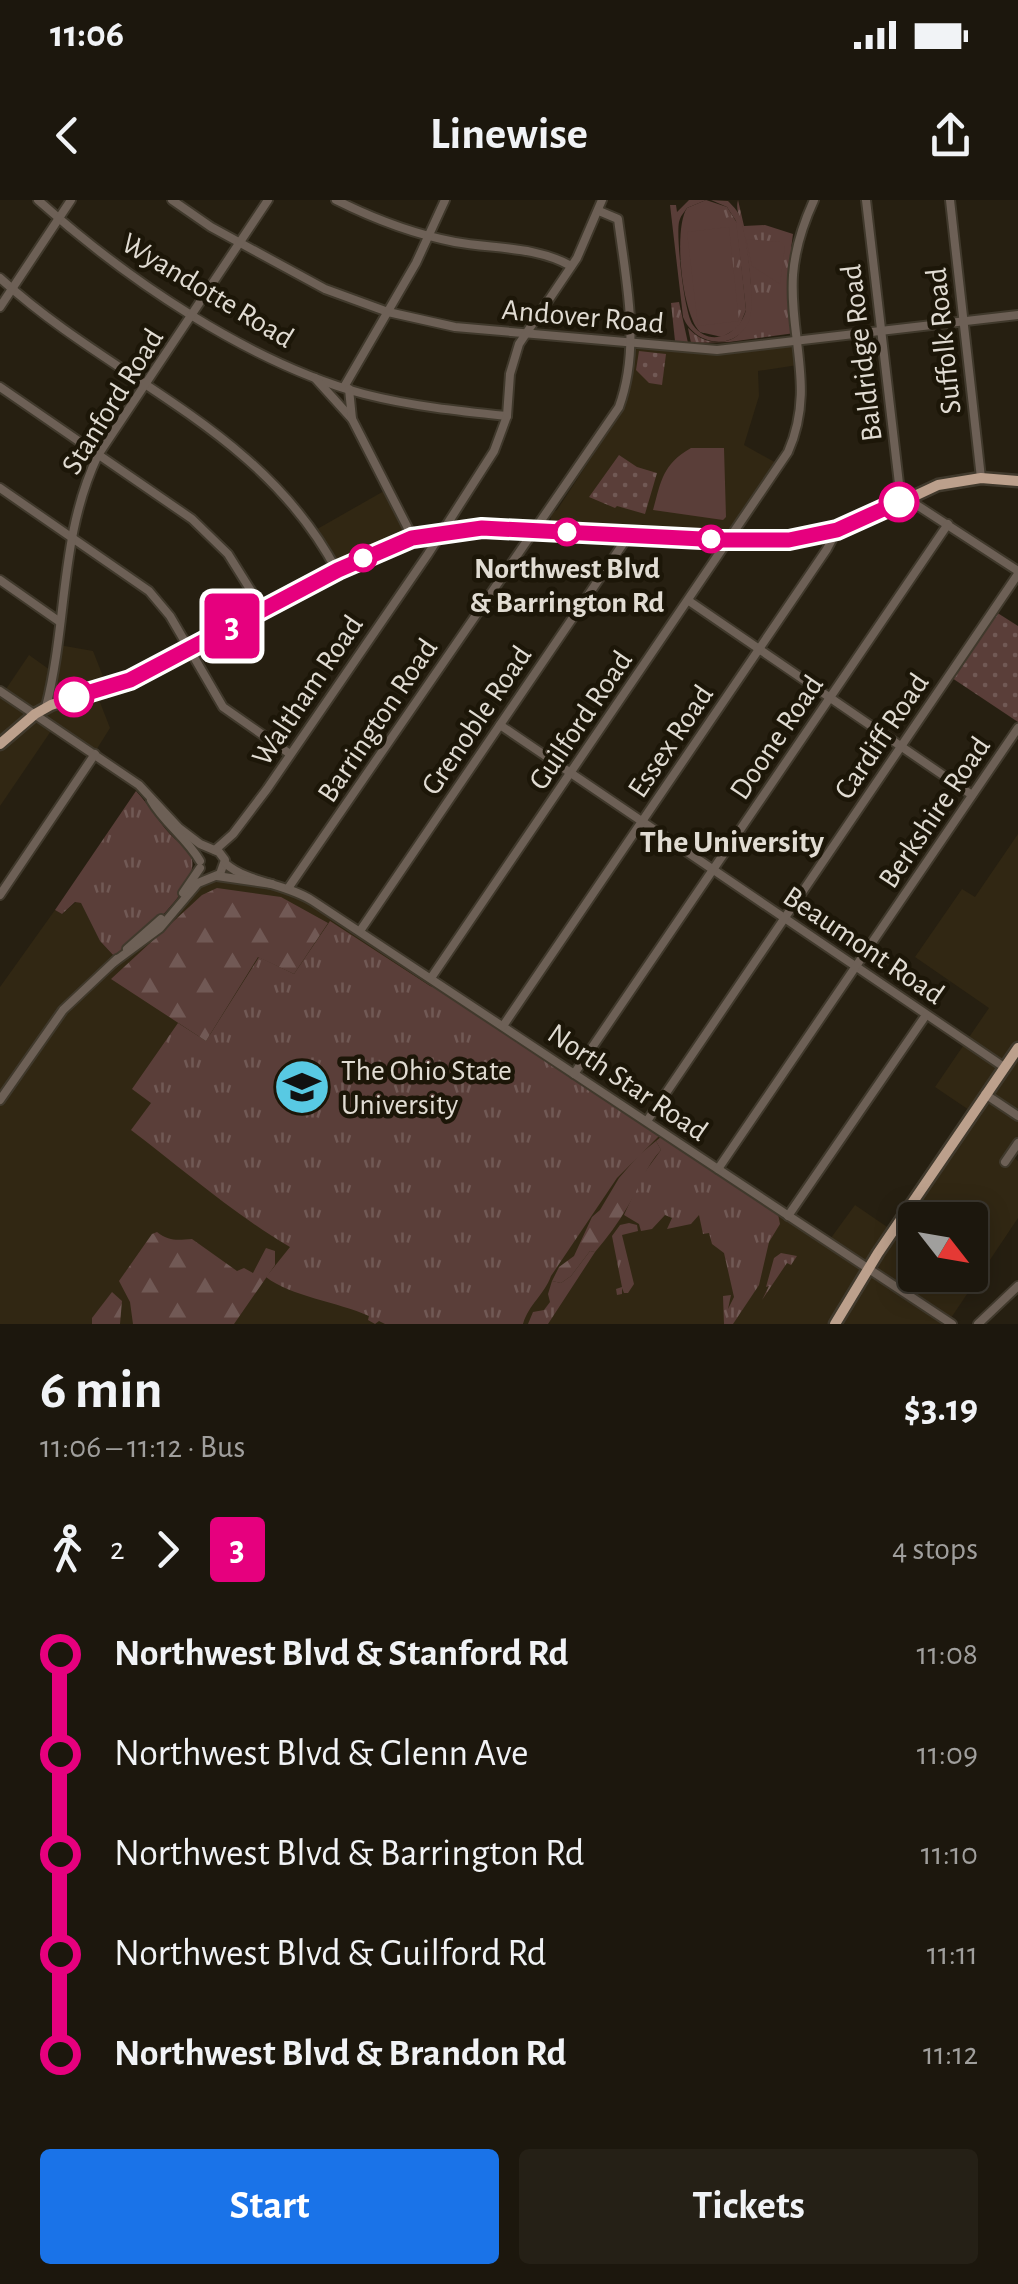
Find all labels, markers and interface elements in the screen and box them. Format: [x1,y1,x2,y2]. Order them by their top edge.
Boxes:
text: 11:06 [50,16,124,54]
icon: back [40,108,95,163]
icon: share [923,108,978,163]
text: Linewise [430,112,588,157]
street label: Wyandotte Road [116,228,299,354]
street label: Baldridge Road [836,262,888,443]
street label: Suffolk Road [921,266,967,416]
street label: Andover Road [501,295,665,339]
street label: Stanford Road [56,323,169,480]
unlabelled marker [880,483,918,521]
marker: Northwest Blvd & Barrington Rd [554,519,580,545]
unlabelled marker [698,526,724,552]
unlabelled marker [350,545,376,571]
place label: Northwest Blvd & Barrington Rd [470,554,664,618]
line badge: 3 [200,594,264,658]
text: 3 [224,609,240,644]
street label: Waltham Road [247,610,369,771]
street label: Barrington Road [312,633,443,808]
street label: Grenoble Road [416,641,537,800]
street label: Guilford Road [524,646,638,795]
street label: Cardiff Road [829,668,935,805]
street label: Doone Road [725,670,829,805]
unlabelled marker [55,678,93,716]
street label: Essex Road [623,680,719,803]
street label: Berkshire Road [873,732,996,894]
district label: The University [640,826,825,858]
street label: Beaumont Road [778,881,949,1010]
street label: North Star Road [542,1018,713,1147]
place label: The Ohio State University [341,1056,512,1120]
school or university icon: The Ohio State University [272,1057,332,1117]
north arrow [898,1202,988,1292]
map controls [898,1202,988,1292]
text: 6 min [40,1363,163,1418]
text: $3.19 [904,1390,978,1428]
text: 11:06 – 11:12 · Bus [40,1431,245,1463]
icon: walk [40,1522,95,1577]
icon: forward [140,1522,195,1577]
text: 3 [230,1532,245,1567]
text: 2 [110,1533,125,1565]
text: 4 stops [892,1533,978,1565]
text: Northwest Blvd & Stanford Rd [114,1635,569,1673]
text: 11:08 [917,1638,978,1670]
text: Northwest Blvd & Glenn Ave [114,1735,529,1773]
text: 11:09 [917,1738,978,1770]
text: Northwest Blvd & Barrington Rd [114,1835,584,1873]
text: 11:10 [921,1838,978,1870]
text: Northwest Blvd & Guilford Rd [114,1935,547,1973]
text: 11:11 [927,1938,978,1970]
text: Northwest Blvd & Brandon Rd [114,2035,567,2073]
text: 11:12 [923,2038,978,2070]
button: Start [40,2149,499,2264]
button: Tickets [519,2149,978,2264]

